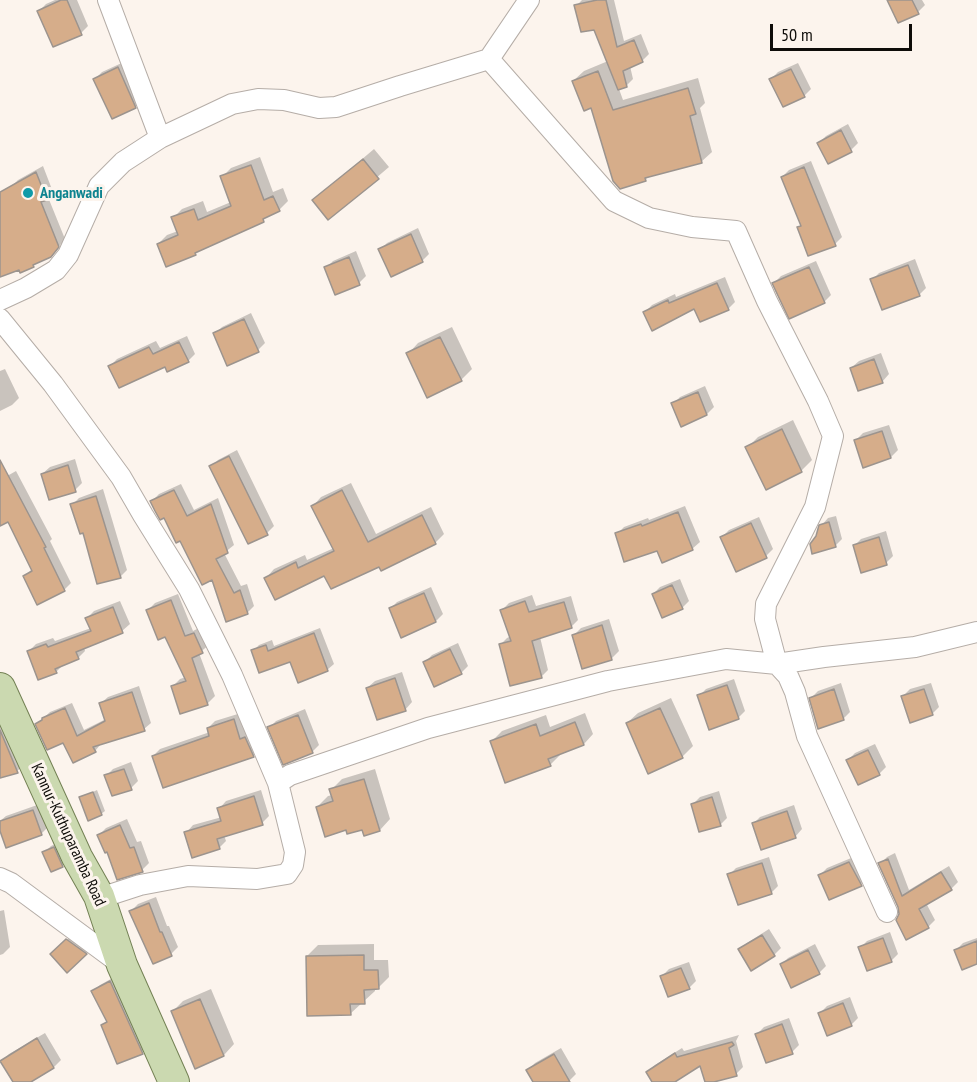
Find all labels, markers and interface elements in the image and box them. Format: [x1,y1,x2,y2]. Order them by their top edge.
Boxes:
scale bar [773,12,916,50]
text: 50 m [781,23,813,46]
place label: Anganwadi [40,183,103,203]
marker: Anganwadi [21,186,35,200]
street label: Kannur-Kuthuparamba Road [26,760,110,910]

